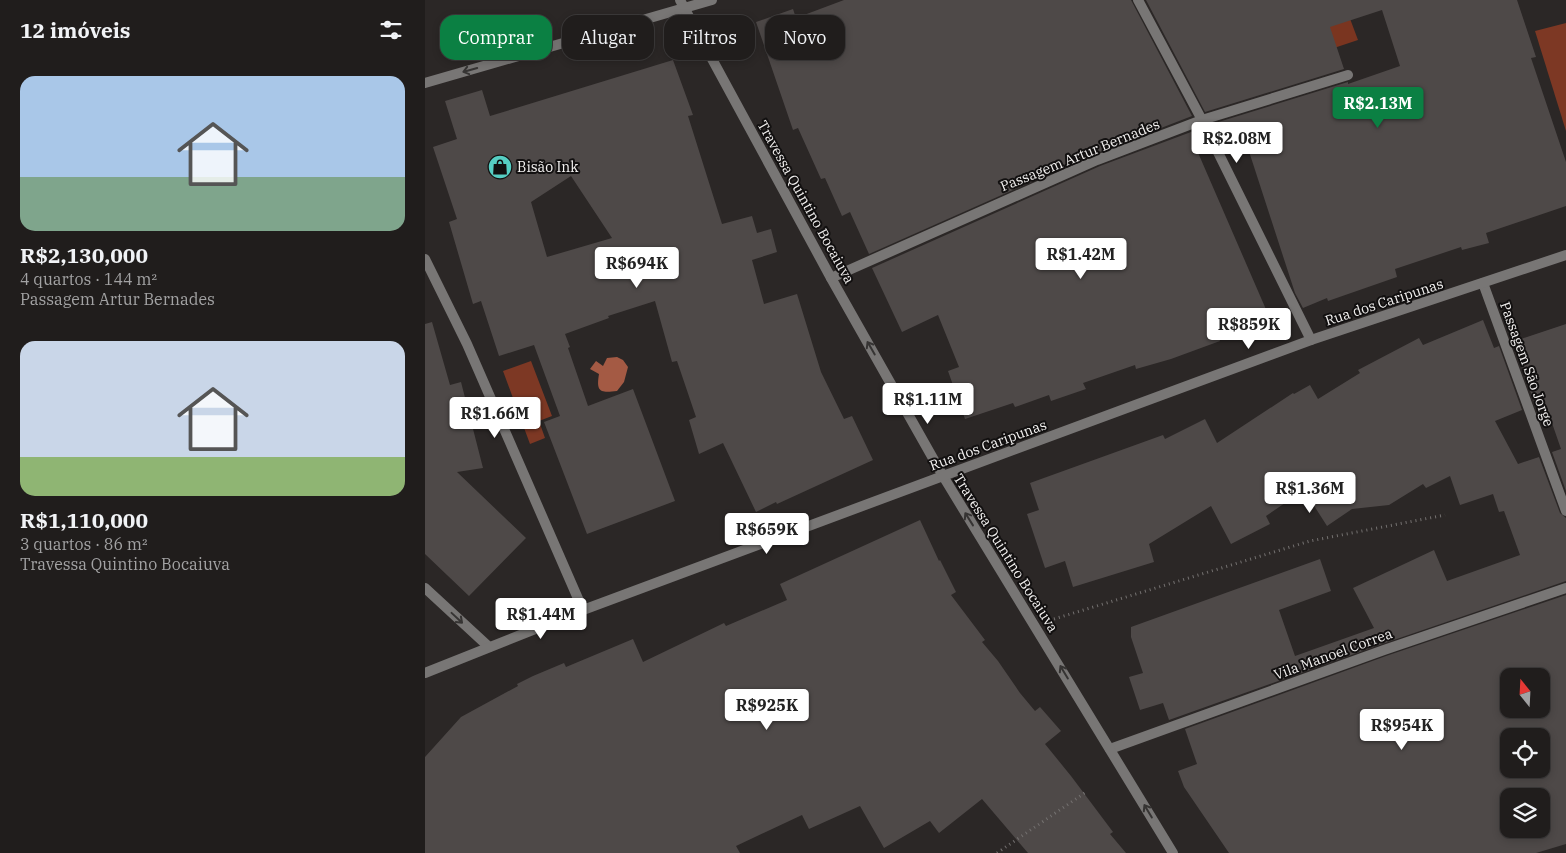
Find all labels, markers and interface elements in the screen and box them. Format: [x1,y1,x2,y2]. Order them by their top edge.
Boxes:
chip: Comprar [440,15,552,60]
chip: Alugar [562,15,654,60]
chip: Filtros [664,15,755,60]
chip: Novo [765,15,845,60]
text: 12 imóveis [20,16,131,44]
icon: filters [377,16,405,44]
one-way arrow [462,66,478,76]
pin: R$2.13M [1332,86,1424,129]
text: R$2.13M [1344,93,1412,113]
icon: home [168,109,258,199]
street label: Passagem Artur Bernades [998,115,1163,195]
street label: Travessa Quintino Bocaiuva [754,117,859,287]
pin: R$2.08M [1191,121,1283,164]
text: R$2.08M [1203,128,1271,148]
shop icon: Bisão Ink [487,154,513,180]
place label: Bisão Ink [517,158,579,176]
pin: R$1.42M [1035,238,1127,280]
text: R$2,130,000 [20,241,148,269]
text: R$1.42M [1047,244,1115,264]
pin: R$694K [596,246,678,289]
text: R$694K [606,253,668,273]
text: 4 quartos · 144 m² [20,269,157,289]
street label: Rua dos Caripunas [1323,274,1446,330]
text: Passagem Artur Bernades [20,289,215,309]
street label: Passagem São Jorge [1496,299,1558,429]
pin: R$859K [1208,308,1290,350]
text: R$859K [1218,314,1280,334]
one-way arrow [865,342,875,356]
icon: home [168,374,258,464]
pin: R$1.11M [882,382,974,425]
text: R$1.11M [894,389,962,409]
pin: R$1.66M [449,396,541,439]
text: R$1.66M [461,403,529,423]
street label: Rua dos Caripunas [927,415,1049,475]
street label: Travessa Quintino Bocaiuva [950,470,1062,636]
pin: R$1.36M [1264,472,1356,514]
text: R$1.36M [1276,478,1344,498]
text: R$1,110,000 [20,506,148,534]
pin: R$659K [726,512,808,555]
one-way arrow [964,513,974,527]
text: R$659K [736,519,798,539]
text: 3 quartos · 86 m² [20,534,148,554]
text: Travessa Quintino Bocaiuva [20,554,230,574]
pin: R$1.44M [495,598,587,640]
text: R$1.44M [507,604,575,624]
one-way arrow [451,612,463,624]
street label: Vila Manoel Correa [1271,624,1395,684]
one-way arrow [1058,666,1068,680]
north arrow [1500,668,1550,718]
map controls [1500,668,1550,838]
pin: R$925K [726,688,808,731]
text: R$925K [736,695,798,715]
pin: R$954K [1361,708,1443,751]
text: R$954K [1371,715,1433,735]
button: locate [1500,728,1550,778]
button: layers [1500,788,1550,838]
one-way arrow [1143,805,1153,819]

